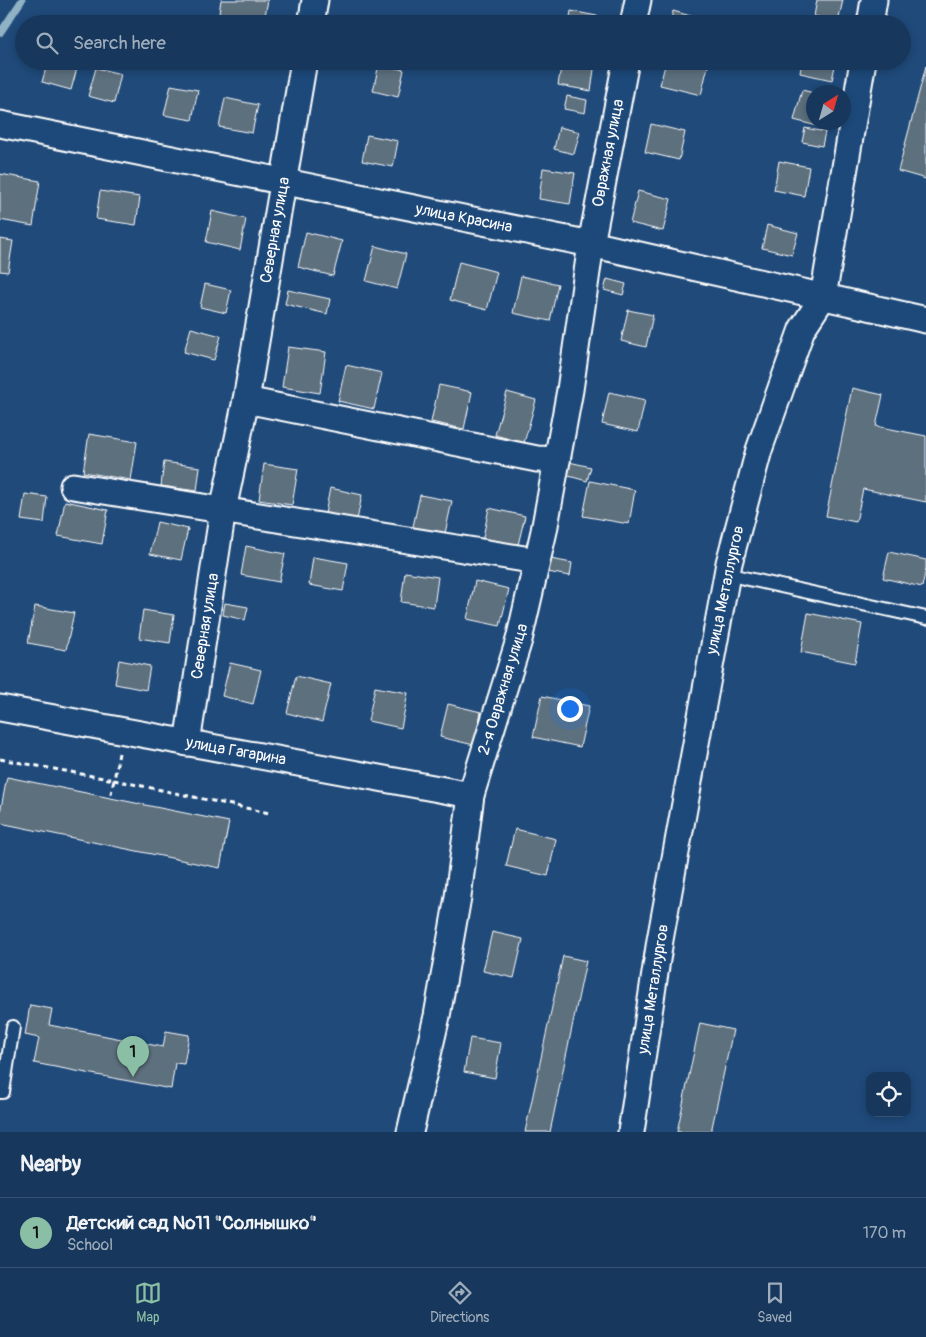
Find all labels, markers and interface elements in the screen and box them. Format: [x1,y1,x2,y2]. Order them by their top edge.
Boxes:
search box [15,15,911,70]
icon: search [33,29,61,57]
text: Search here [73,31,166,55]
north arrow [806,85,851,130]
street label: Овражная улица [588,97,628,209]
street label: Северная улица [256,175,294,285]
street label: улица Красина [413,199,514,237]
street label: улица Металлургов [701,524,748,657]
street label: Северная улица [187,571,223,681]
street label: 2-я Овражная улица [474,621,532,757]
your location [557,696,583,722]
street label: улица Гагарина [183,732,288,770]
street label: улица Металлургов [633,923,673,1056]
pin: 1 [117,1036,149,1077]
map controls [866,1072,911,1117]
button: locate [866,1072,911,1117]
text: Nearby [20,1151,81,1178]
text: Детский сад №11 "Солнышко" [67,1211,317,1235]
text: 1 [33,1223,39,1243]
text: 170 m [863,1223,906,1243]
text: School [67,1235,113,1255]
tab: Map [134,1279,162,1326]
tab: Directions [430,1279,489,1326]
tab: Saved [757,1279,792,1326]

